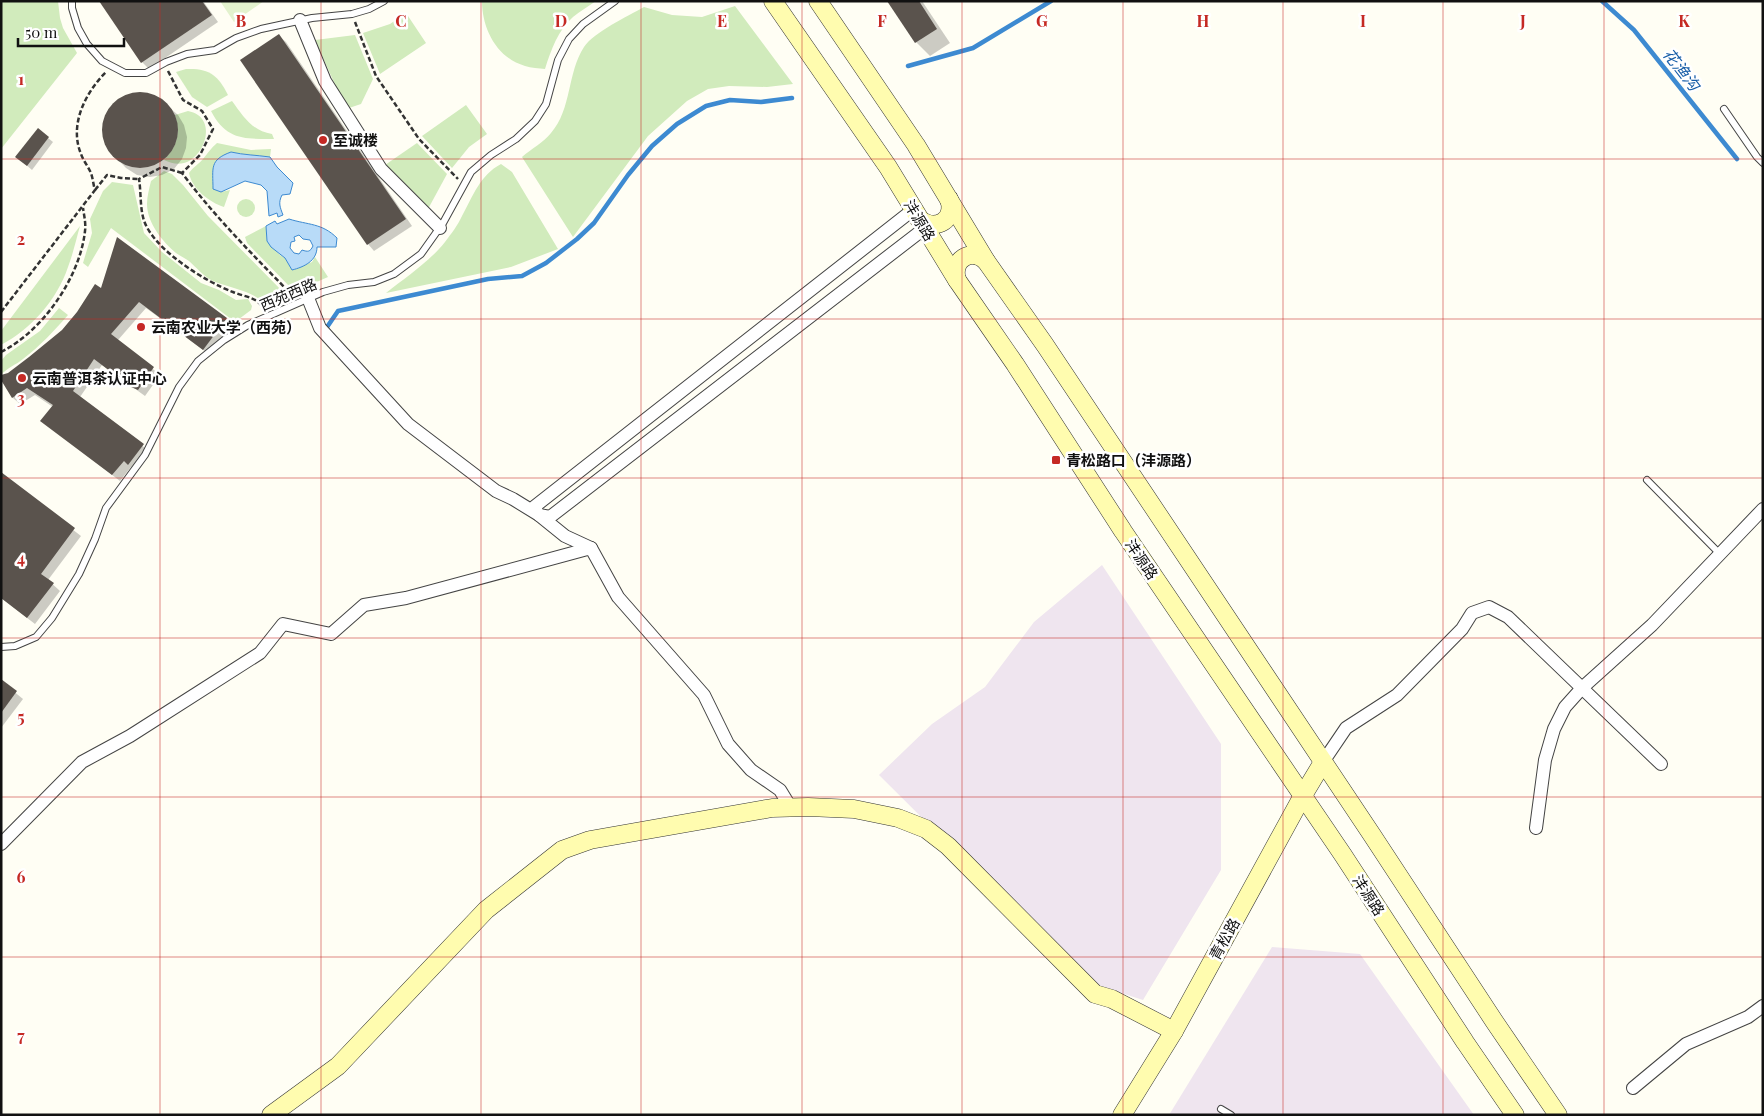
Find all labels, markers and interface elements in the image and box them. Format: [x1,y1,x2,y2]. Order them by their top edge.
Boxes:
text: B [236,10,247,31]
text: C [395,10,407,31]
text: D [555,10,567,31]
text: E [717,10,727,31]
text: F [877,10,887,31]
text: G [1036,10,1048,31]
text: H [1197,10,1210,31]
text: I [1360,10,1366,31]
text: J [1519,10,1526,31]
text: K [1678,10,1690,31]
scale bar [18,15,124,47]
text: 50 m [25,22,58,42]
water label: 花渔沟 [1659,44,1706,96]
text: 1 [18,68,24,89]
place label: 至诚楼 [333,130,378,150]
marker: 至诚楼 [317,134,329,146]
street label: 沣源路 [900,196,940,244]
text: 2 [17,228,25,249]
street label: 西苑西路 [256,273,320,315]
place label: 云南农业大学（西苑） [151,317,301,337]
marker: 云南农业大学（西苑） [135,321,147,333]
place label: 云南普洱茶认证中心 [32,368,167,388]
marker: 云南普洱茶认证中心 [16,372,28,384]
text: 3 [17,387,25,408]
place label: 青松路口（沣源路） [1066,450,1201,470]
marker: 青松路口（沣源路） [1050,454,1062,466]
street label: 沣源路 [1121,535,1163,583]
text: 4 [17,547,25,568]
text: 5 [17,706,25,727]
text: 6 [17,866,26,887]
street label: 沣源路 [1348,871,1390,919]
street label: 青松路 [1204,914,1244,964]
text: 7 [17,1025,25,1046]

